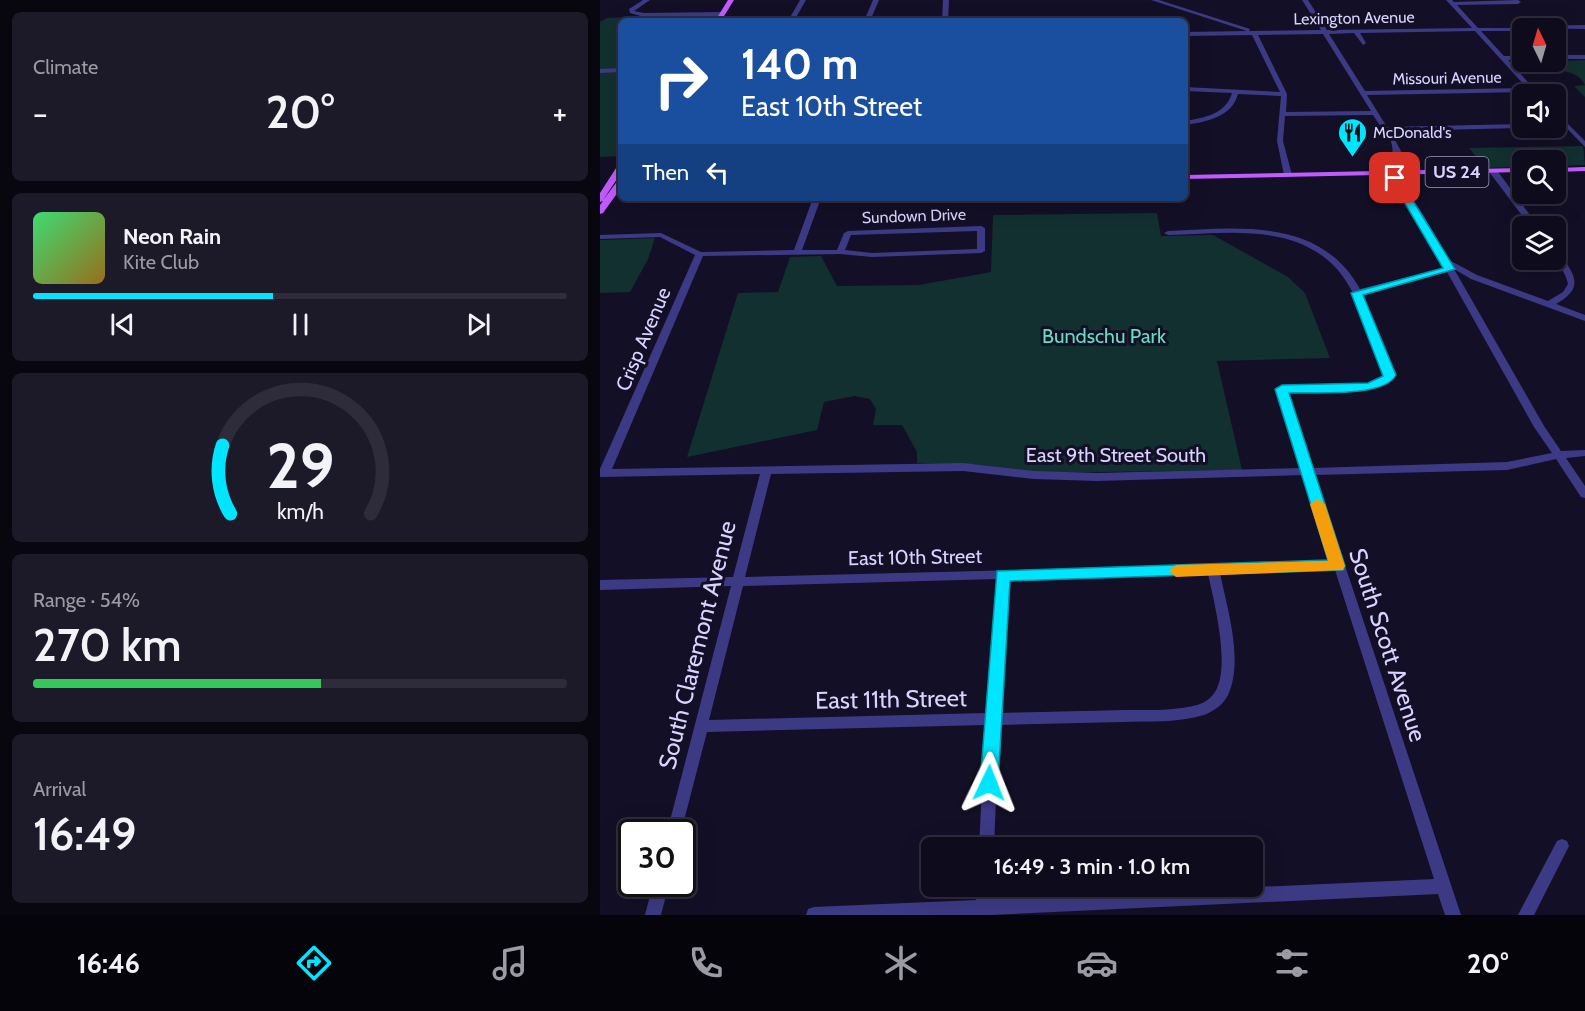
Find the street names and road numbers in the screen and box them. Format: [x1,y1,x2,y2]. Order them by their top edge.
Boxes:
street label: Lexington Avenue [1293,7,1415,29]
street label: Missouri Avenue [1392,68,1502,88]
road number: US 24 [1426,157,1488,187]
street label: Sundown Drive [862,205,966,227]
street label: Crisp Avenue [610,284,676,394]
street label: East 9th Street South [1026,443,1206,467]
street label: South Claremont Avenue [652,518,742,772]
street label: East 10th Street [848,544,983,570]
street label: South Scott Avenue [1343,545,1433,745]
street label: East 11th Street [815,683,967,715]

